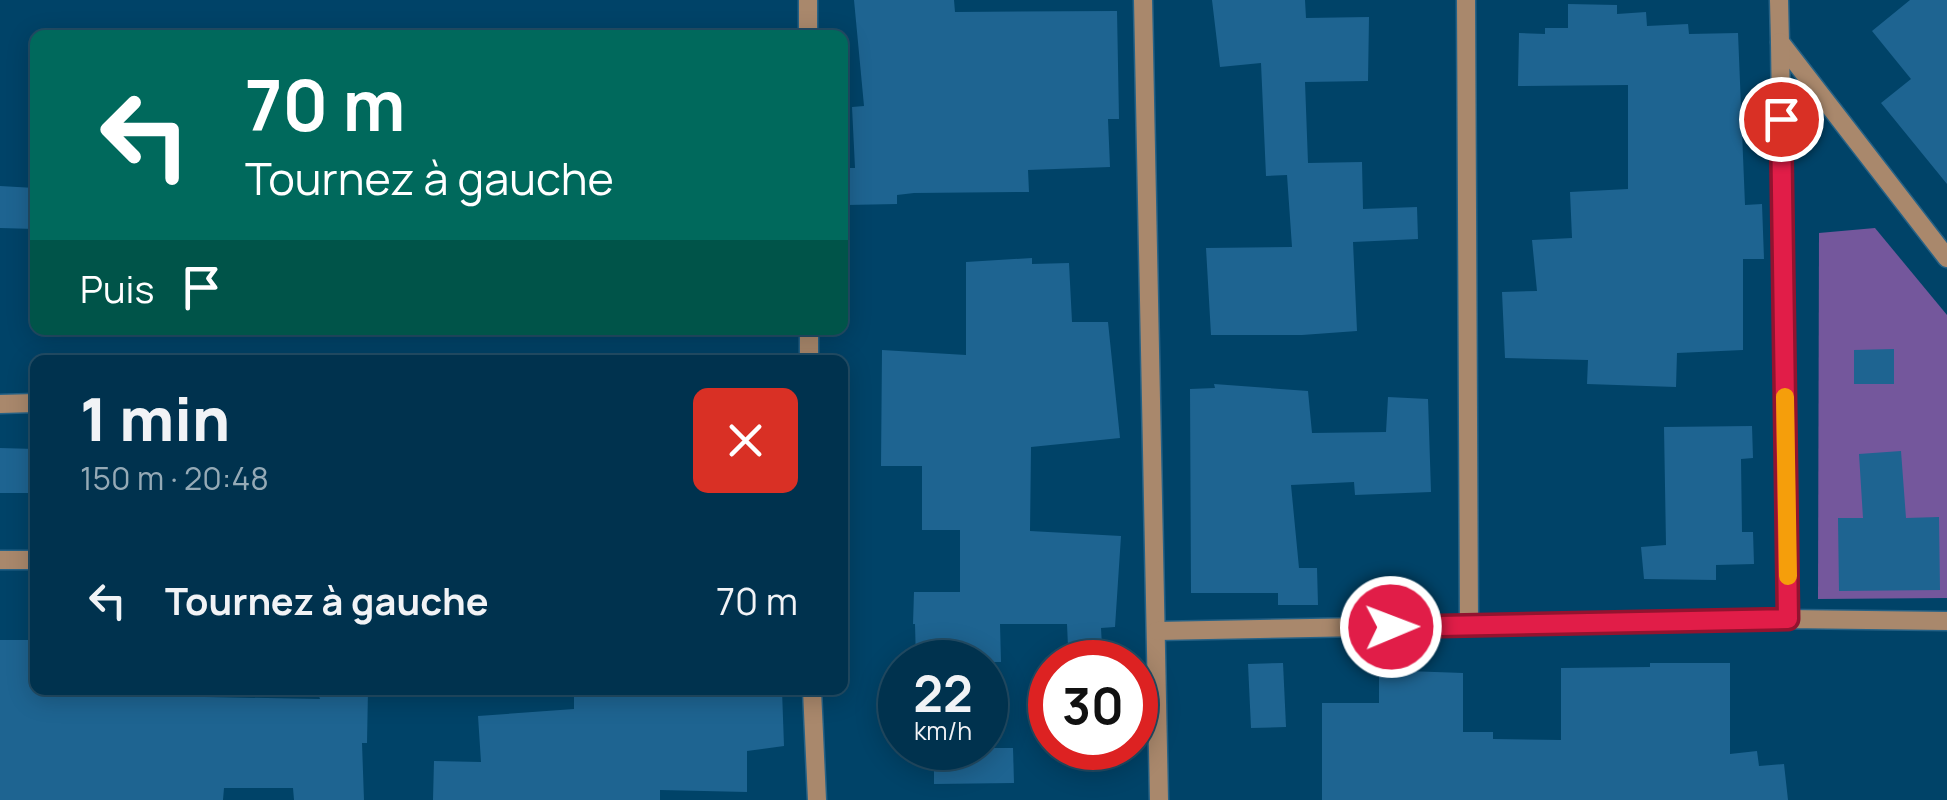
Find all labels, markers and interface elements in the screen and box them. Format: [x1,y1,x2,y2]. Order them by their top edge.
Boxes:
text: 70 m [245,56,405,152]
icon: left [80,70,210,200]
pin [1739,77,1824,162]
icon: arrive [1754,92,1809,147]
text: Tournez à gauche [245,147,614,209]
icon: arrive [174,260,229,315]
text: Puis [80,262,154,314]
text: 1 min [80,377,230,459]
button: close [693,388,798,493]
text: 150 m · 20:48 [80,456,269,500]
icon: left [80,573,135,628]
text: Tournez à gauche [165,574,489,626]
text: 70 m [716,574,798,626]
position arrow [1339,575,1443,679]
speed limit sign: 30 [1028,640,1158,770]
text: 22 [913,659,973,727]
text: km/h [914,713,972,748]

